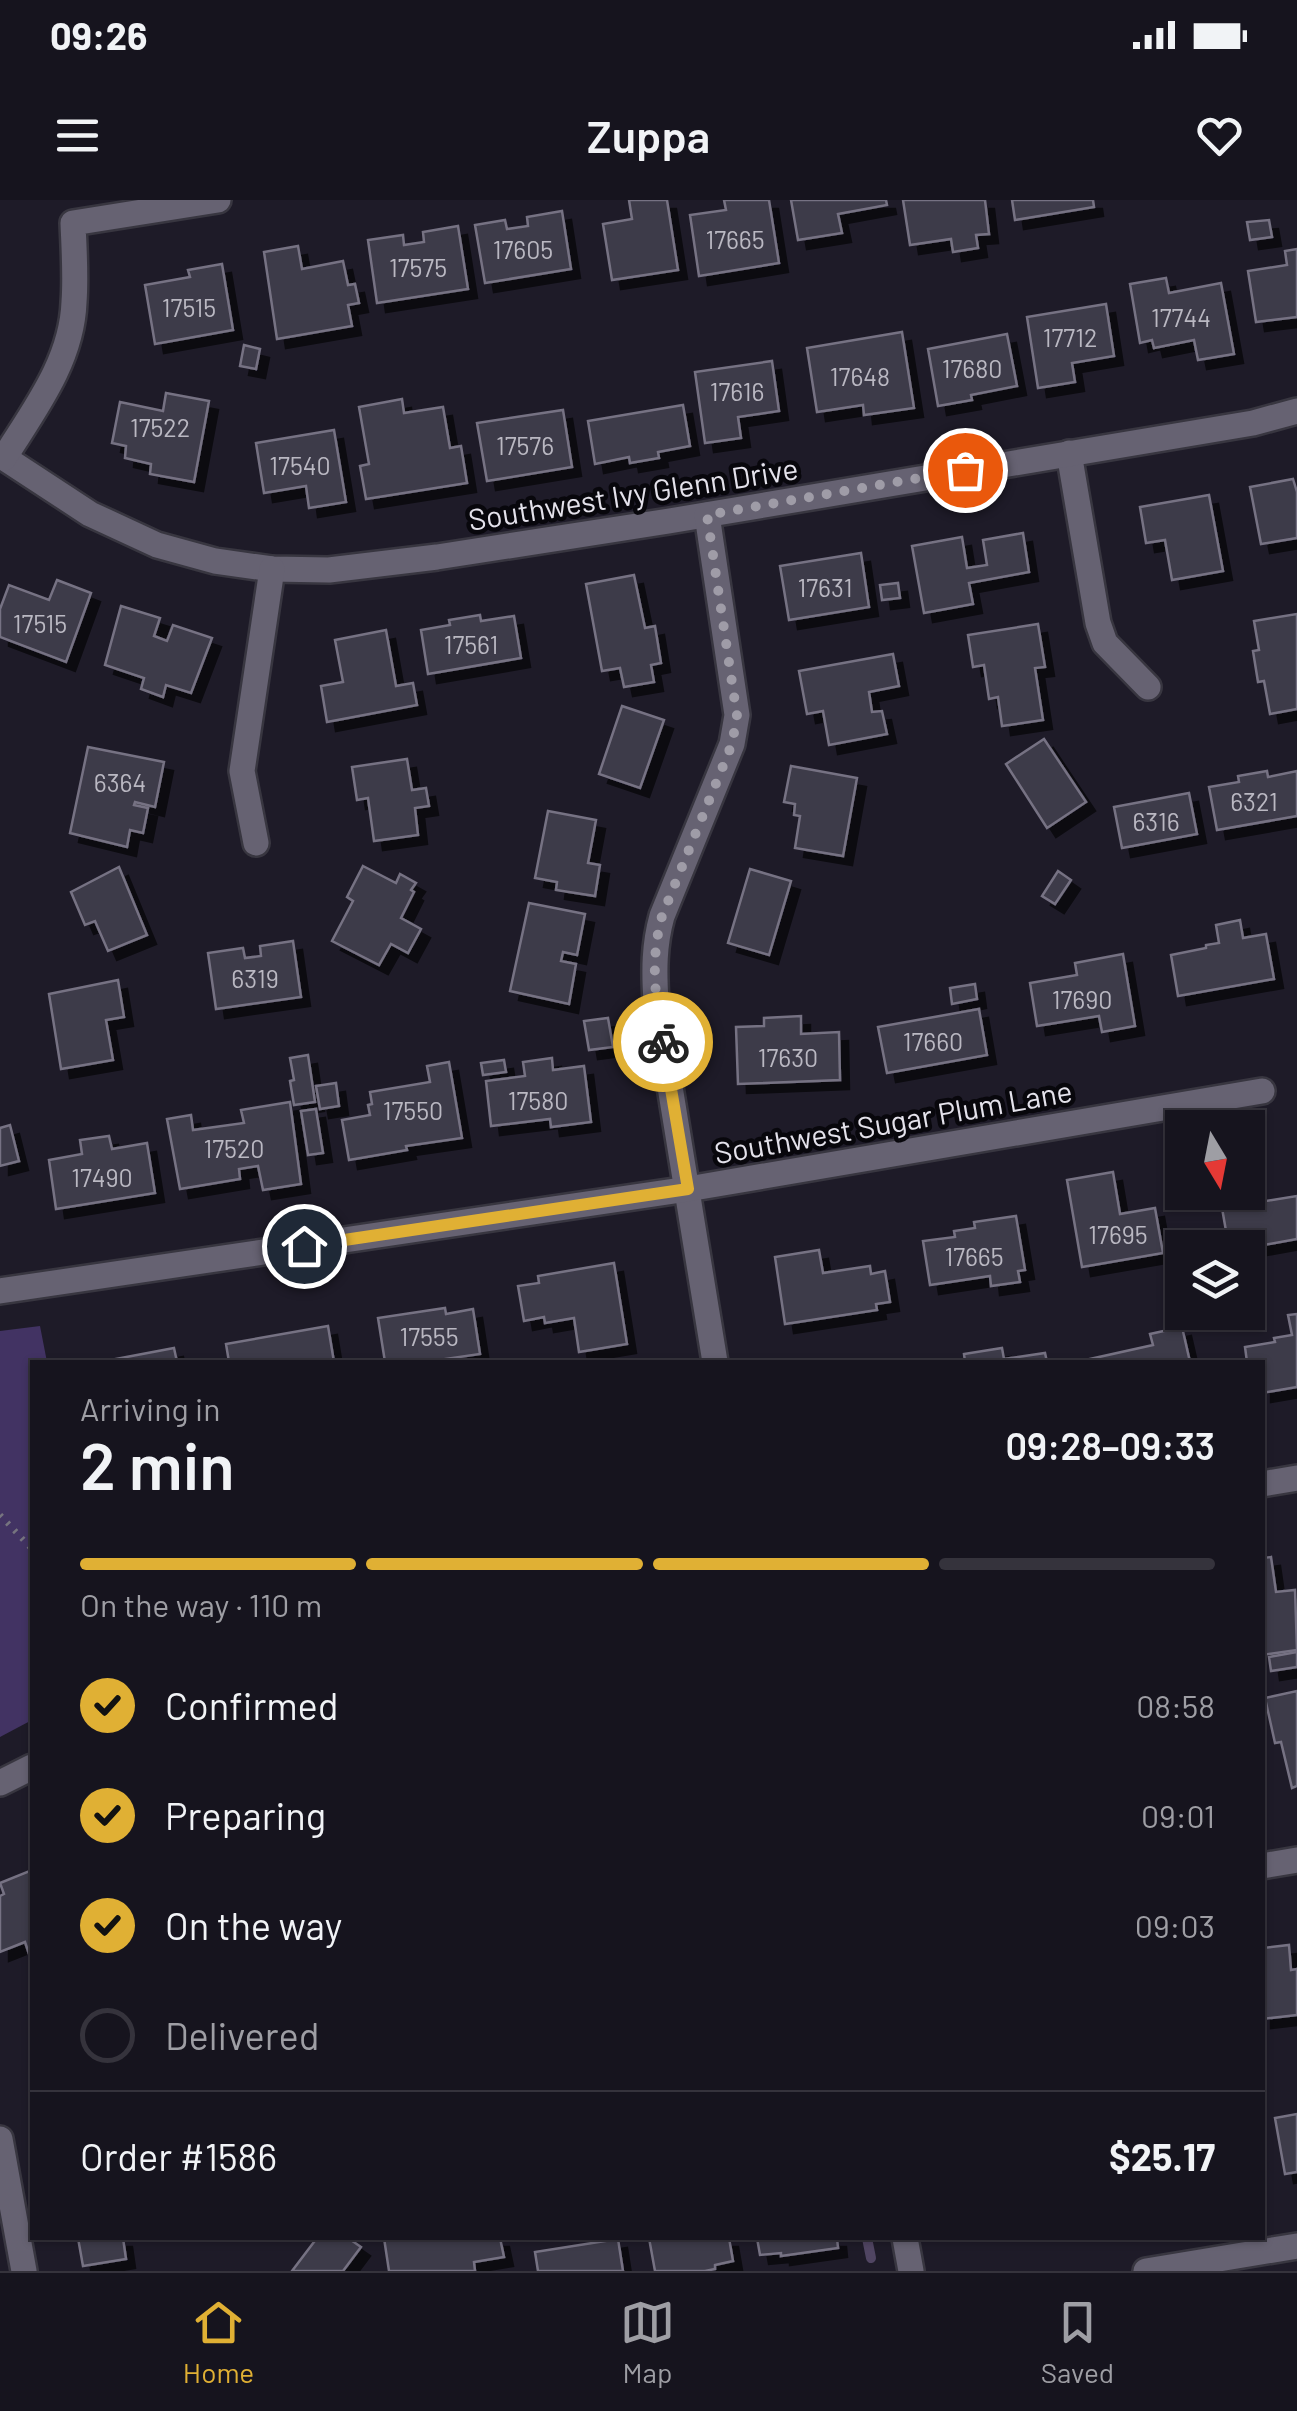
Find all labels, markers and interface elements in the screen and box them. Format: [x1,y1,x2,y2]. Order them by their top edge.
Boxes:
text: 09:26 [50,12,147,58]
icon: menu [50,108,105,163]
text: Zuppa [587,108,710,162]
icon: heart [1192,108,1247,163]
house number: 17665 [705,224,765,254]
house number: 17605 [493,234,553,264]
house number: 17575 [389,252,447,282]
house number: 17515 [162,292,216,322]
house number: 17744 [1151,302,1211,332]
house number: 17712 [1043,322,1097,352]
house number: 17680 [942,353,1002,383]
house number: 17648 [830,361,890,391]
house number: 17616 [710,376,764,406]
house number: 17522 [130,412,190,442]
pin [923,428,1008,513]
house number: 17576 [496,430,554,460]
icon: bag [938,443,993,498]
street label: Southwest Ivy Glenn Drive [466,449,800,537]
house number: 17540 [269,450,331,480]
house number: 17631 [798,572,852,602]
house number: 17515 [13,608,67,638]
house number: 17561 [444,629,498,659]
house number: 6364 [94,767,146,797]
house number: 6321 [1230,786,1278,816]
house number: 6316 [1132,806,1180,836]
house number: 6319 [231,963,279,993]
house number: 17690 [1052,984,1112,1014]
courier [613,992,713,1092]
icon: bike [636,1015,691,1070]
house number: 17660 [903,1026,963,1056]
house number: 17630 [758,1042,818,1072]
street label: Southwest Sugar Plum Lane [711,1072,1075,1170]
house number: 17580 [508,1085,568,1115]
house number: 17550 [383,1095,443,1125]
north arrow [1165,1110,1265,1210]
map controls [1165,1110,1265,1330]
house number: 17520 [204,1133,264,1163]
house number: 17490 [71,1162,133,1192]
pin [262,1204,347,1289]
icon: home [277,1219,332,1274]
house number: 17695 [1088,1219,1148,1249]
button: layers [1165,1230,1265,1330]
house number: 17665 [944,1241,1004,1271]
house number: 17555 [399,1321,459,1351]
text: Arriving in [80,1389,220,1427]
text: 09:28–09:33 [1006,1422,1215,1468]
text: 2 min [80,1425,235,1503]
text: On the way · 110 m [80,1585,322,1623]
icon: check [80,1678,135,1733]
text: Confirmed [165,1682,338,1728]
text: 08:58 [1136,1686,1215,1724]
icon: check [80,1788,135,1843]
text: Preparing [165,1792,326,1838]
text: 09:01 [1141,1796,1215,1834]
icon: check [80,1898,135,1953]
text: On the way [165,1902,342,1948]
text: 09:03 [1135,1906,1215,1944]
text: Delivered [165,2012,319,2058]
text: Order #1586 [80,2133,277,2179]
text: $25.17 [1109,2133,1215,2179]
tab: Home [183,2295,254,2389]
tab: Map [620,2295,675,2389]
tab: Saved [1041,2295,1114,2389]

